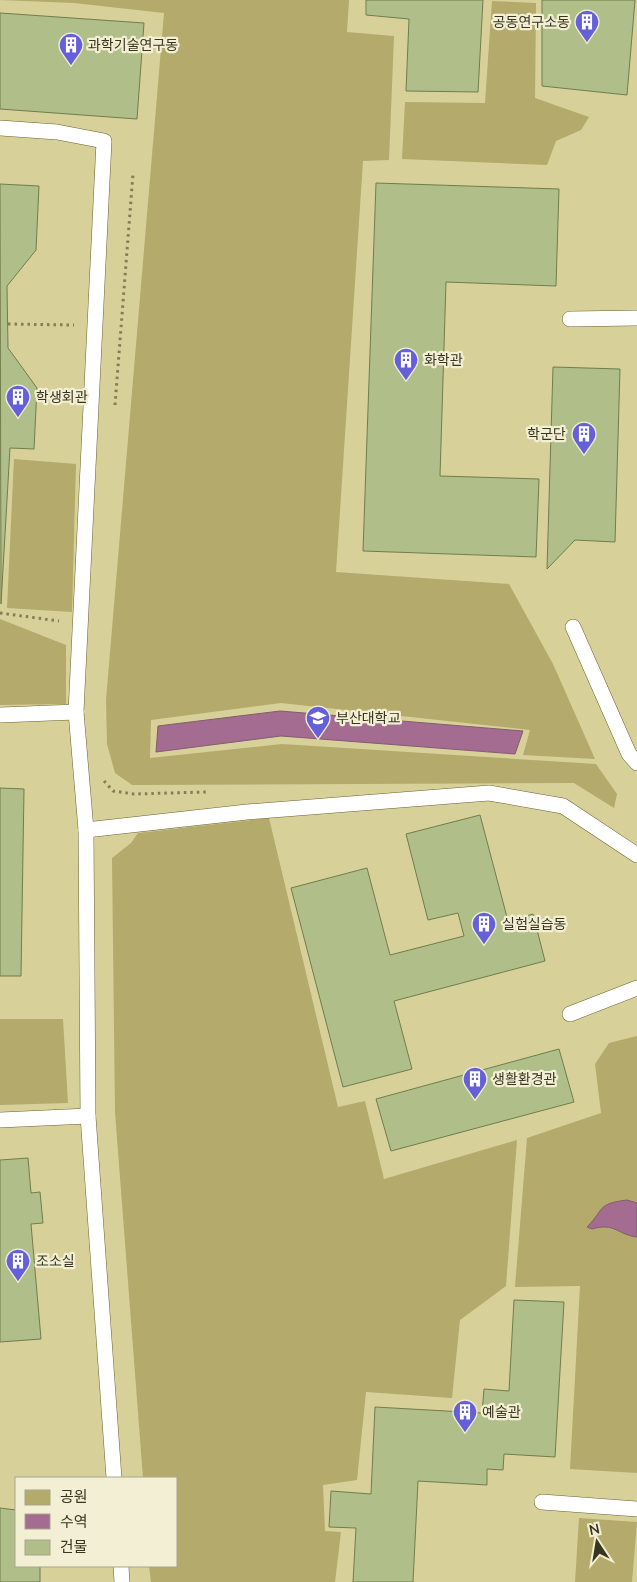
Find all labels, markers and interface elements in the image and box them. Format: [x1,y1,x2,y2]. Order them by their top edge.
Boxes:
building icon: 공동연구소동 [574,9,600,43]
place label: 공동연구소동 [493,13,570,32]
building icon: 과학기술연구동 [58,32,84,66]
place label: 과학기술연구동 [88,36,178,55]
building icon: 화학관 [393,347,419,381]
place label: 화학관 [424,351,463,370]
building icon: 학생회관 [5,384,31,418]
place label: 학생회관 [36,388,88,407]
building icon: 학군단 [571,421,597,455]
place label: 학군단 [527,425,566,444]
school or university icon: 부산대학교 [305,705,331,739]
place label: 부산대학교 [336,709,401,728]
building icon: 실험실습동 [471,911,497,945]
place label: 실험실습동 [502,915,567,934]
building icon: 생활환경관 [462,1066,488,1100]
place label: 생활환경관 [492,1070,557,1089]
building icon: 조소실 [5,1248,31,1282]
place label: 조소실 [36,1252,75,1271]
building icon: 예술관 [452,1399,478,1433]
place label: 예술관 [482,1403,521,1422]
legend [15,1477,178,1567]
text: 공원 [60,1487,88,1507]
text: 수역 [60,1512,88,1532]
north arrow [572,1517,622,1567]
text: N [587,1519,602,1540]
text: 건물 [60,1537,88,1557]

